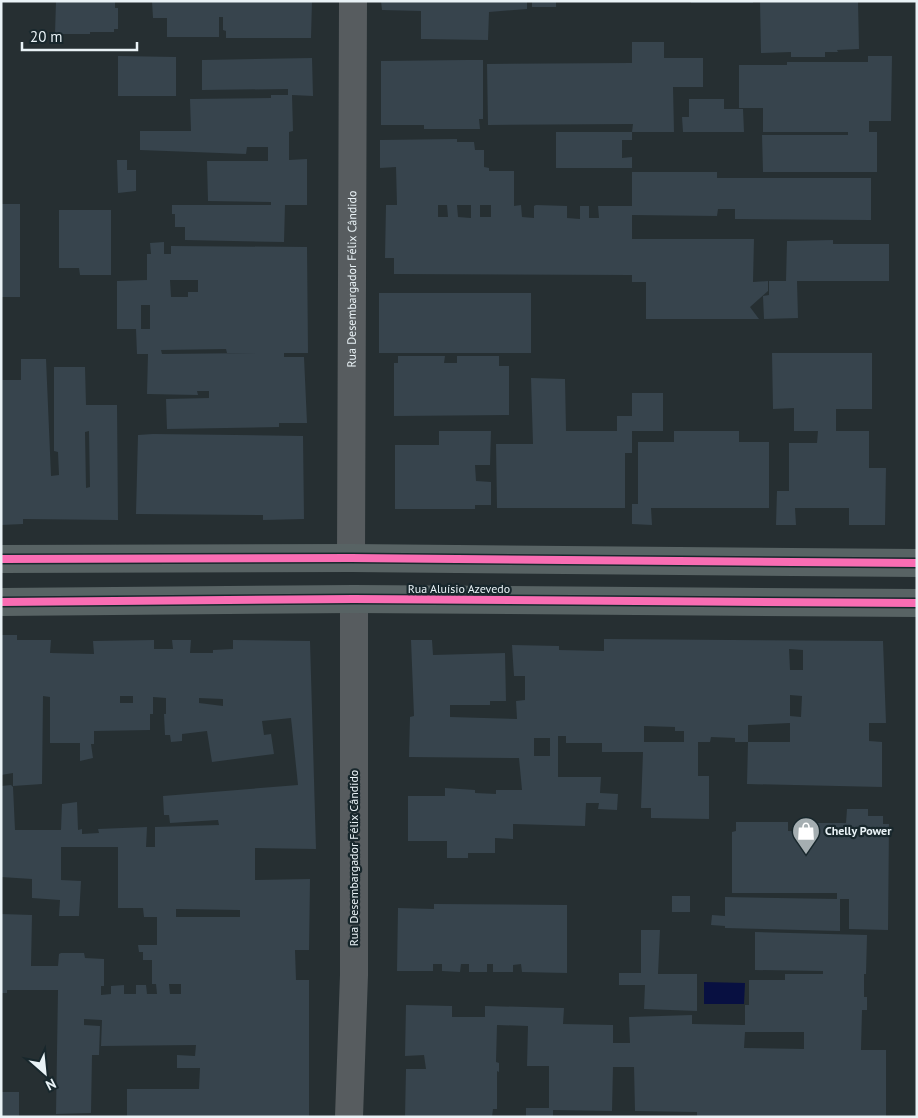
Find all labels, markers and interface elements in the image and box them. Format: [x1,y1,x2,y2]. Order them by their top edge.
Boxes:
scale bar [22,20,138,52]
text: 20 m [30,27,63,46]
street label: Rua Desembargador Félix Cândido [344,191,359,367]
street label: Rua Aluísio Azevedo [408,581,510,596]
street label: Rua Desembargador Félix Cândido [346,770,361,946]
shop icon: Chelly Power [791,816,821,855]
place label: Chelly Power [825,823,892,838]
north arrow [20,1048,70,1098]
text: N [43,1074,59,1095]

